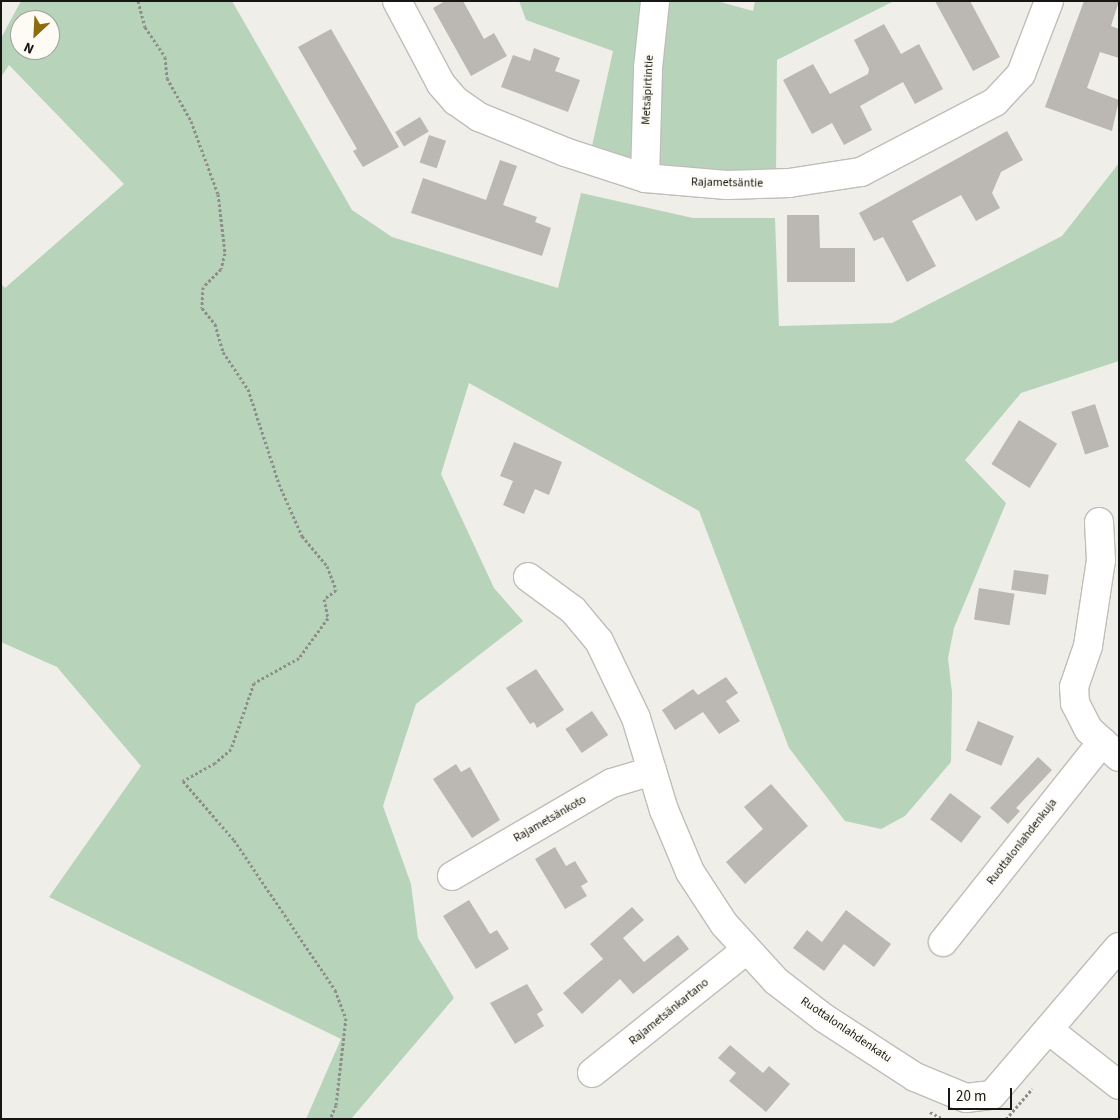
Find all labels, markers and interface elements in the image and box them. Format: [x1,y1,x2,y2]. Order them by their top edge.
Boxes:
north arrow [10,10,60,60]
text: N [21,37,38,59]
street label: Metsäpirtintie [639,55,657,125]
street label: Rajametsäntie [691,175,763,191]
street label: Rajametsänkoto [511,792,589,846]
street label: Ruottalonlahdenkuja [984,796,1060,888]
street label: Rajametsänkartano [626,976,712,1048]
street label: Ruottalonlahdenkatu [798,994,894,1066]
scale bar [950,1078,1014,1110]
text: 20 m [956,1086,986,1107]

